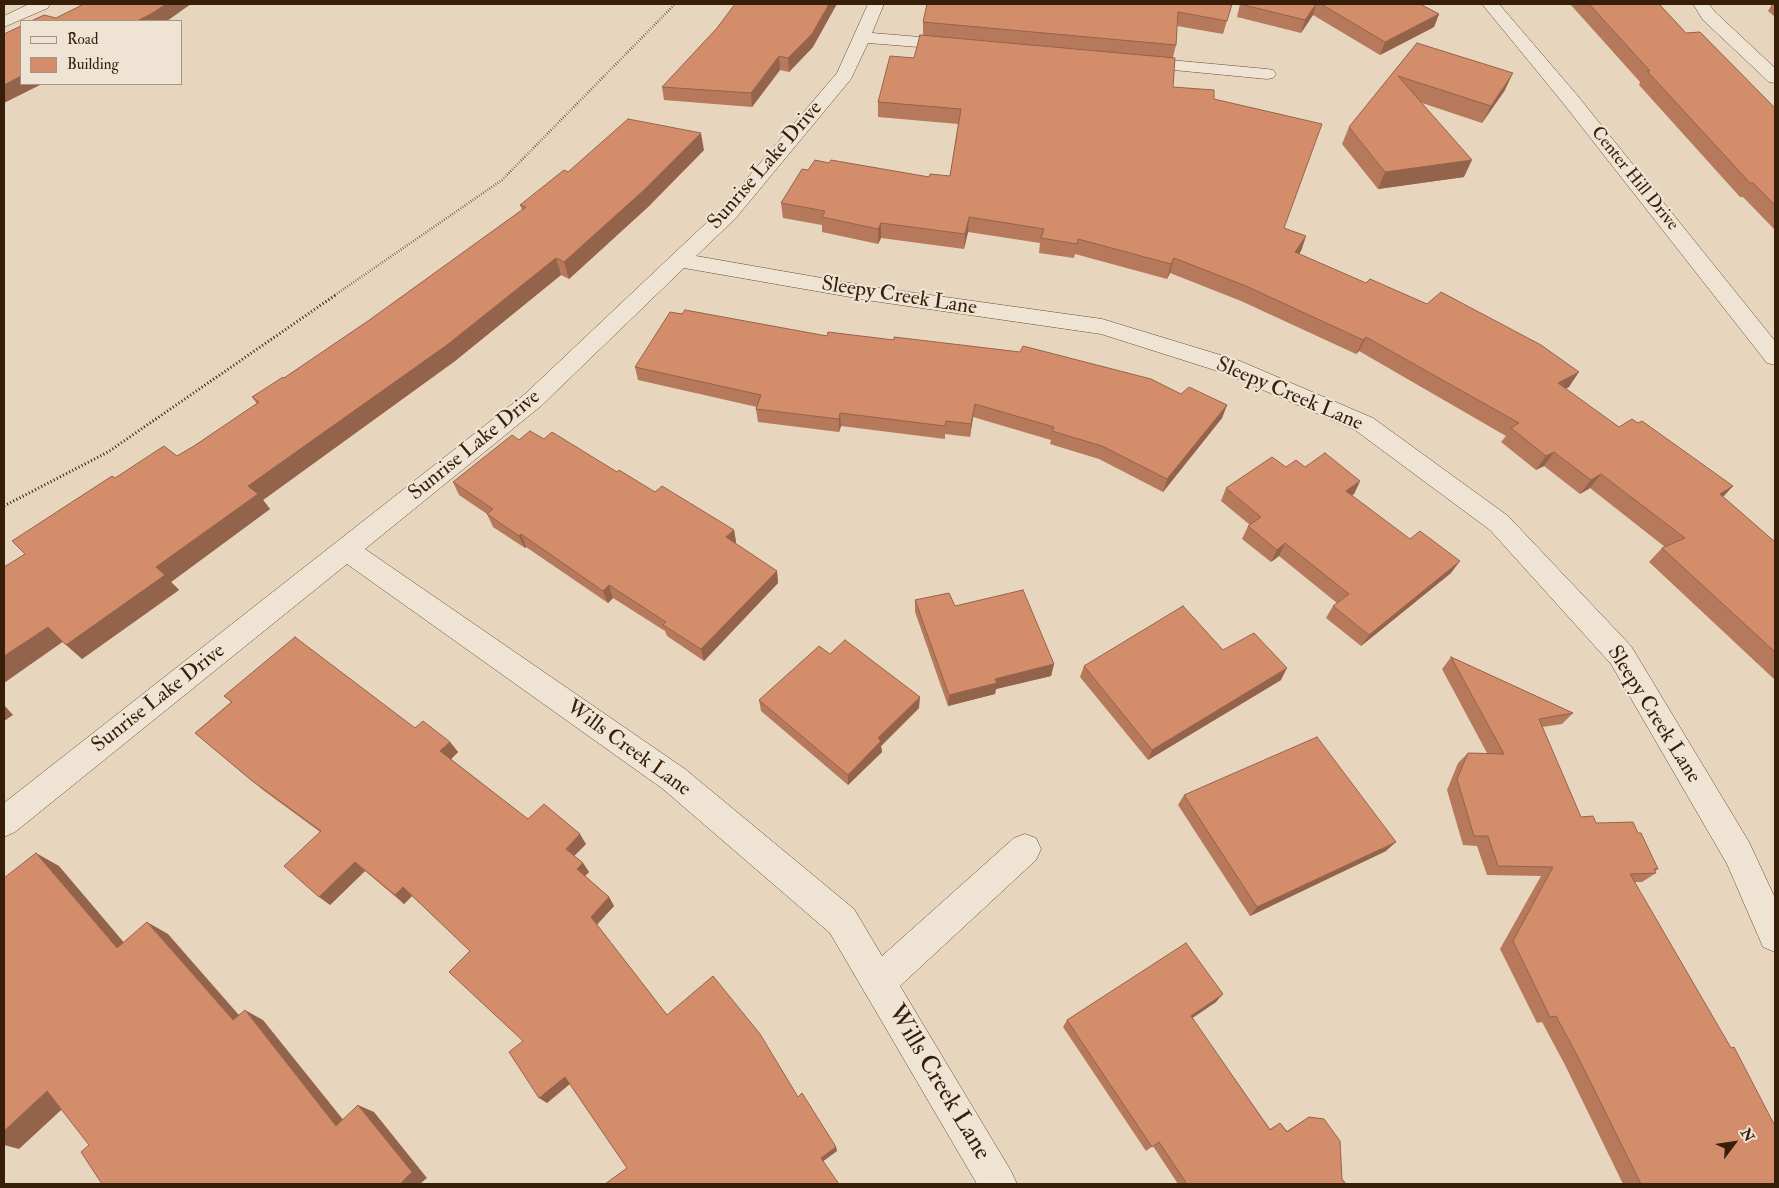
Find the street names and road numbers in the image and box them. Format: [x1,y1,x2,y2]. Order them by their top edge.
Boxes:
street label: Sunrise Lake Drive [703,97,829,235]
street label: Center Hill Drive [1585,123,1683,235]
street label: Sleepy Creek Lane [819,272,979,322]
street label: Sleepy Creek Lane [1212,353,1366,437]
street label: Sunrise Lake Drive [404,385,546,507]
street label: Sunrise Lake Drive [87,639,231,759]
street label: Sleepy Creek Lane [1601,642,1705,788]
street label: Wills Creek Lane [561,695,695,803]
street label: Wills Creek Lane [880,1000,996,1166]

